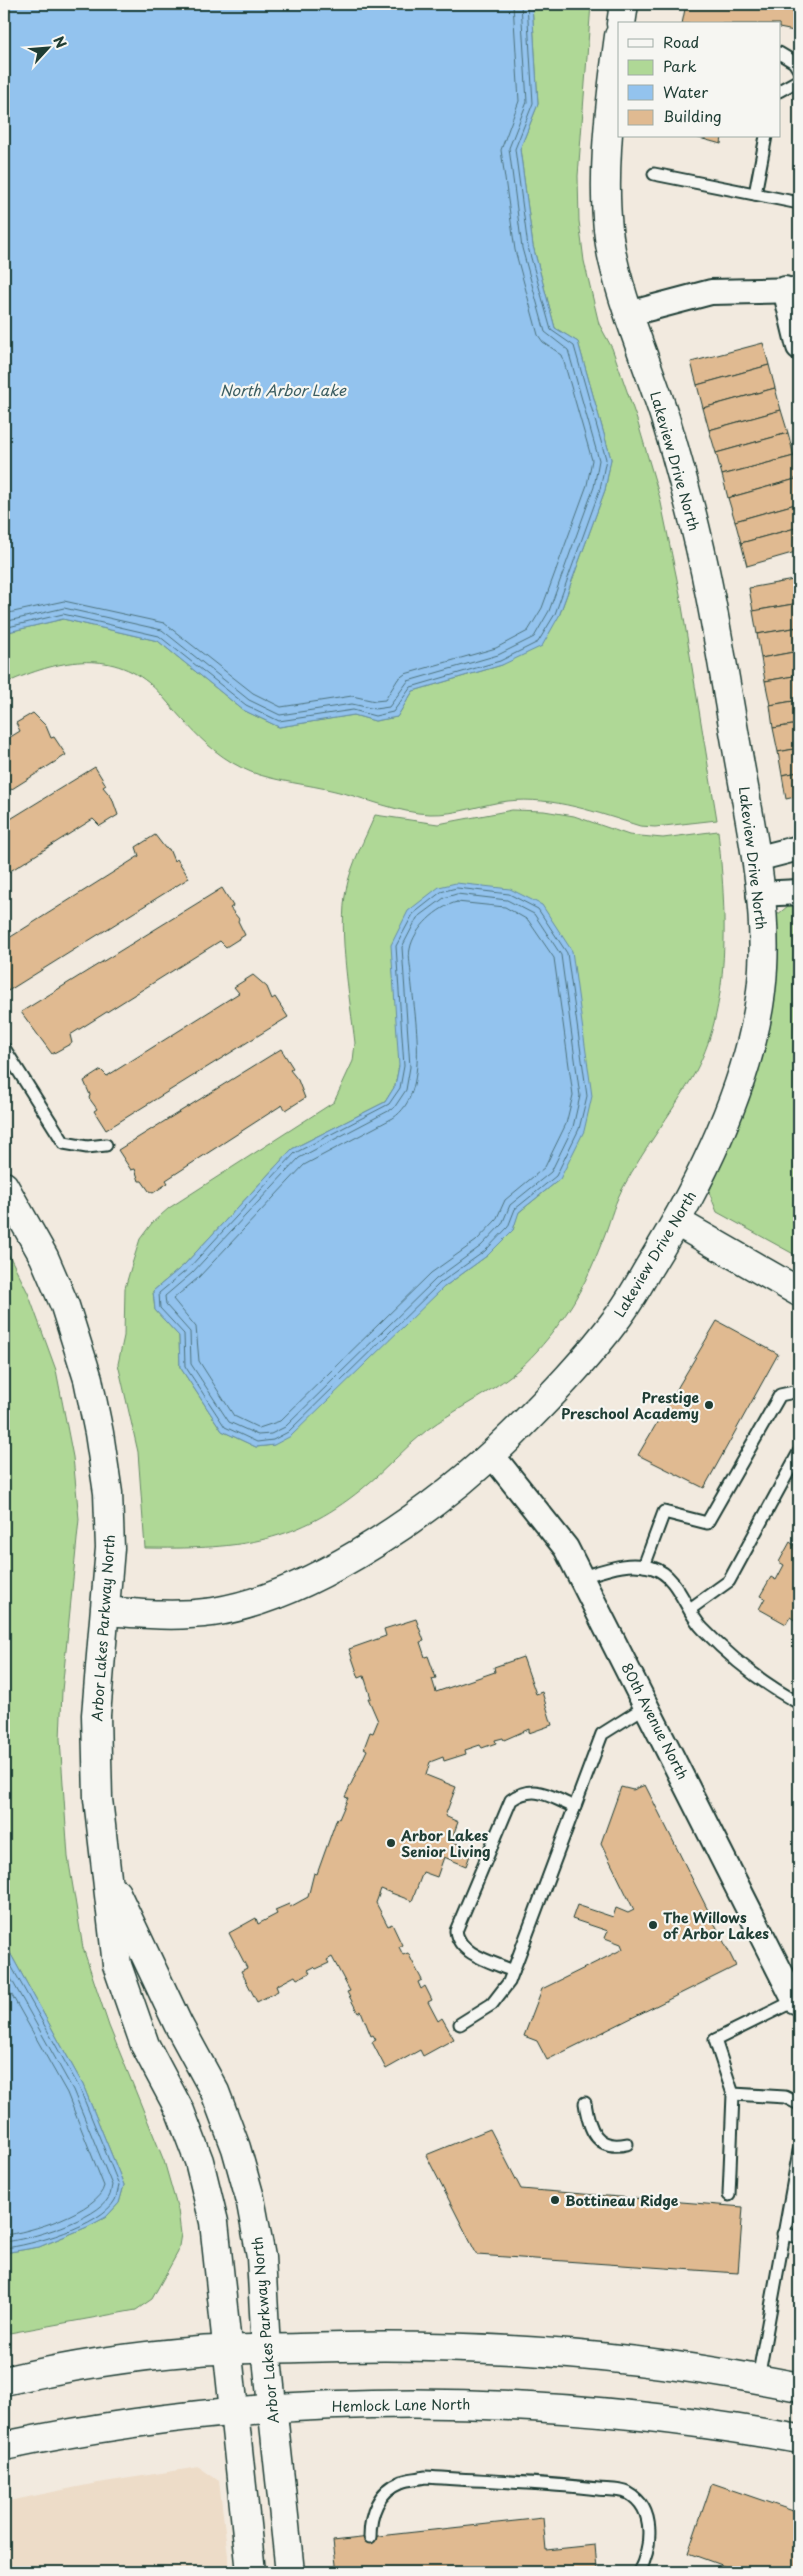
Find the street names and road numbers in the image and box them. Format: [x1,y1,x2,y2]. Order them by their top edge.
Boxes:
street label: Lakeview Drive North [645,389,705,533]
street label: Lakeview Drive North [734,785,772,931]
street label: Lakeview Drive North [609,1187,701,1321]
street label: Arbor Lakes Parkway North [86,1534,120,1722]
street label: 80th Avenue North [616,1659,694,1783]
street label: Arbor Lakes Parkway North [246,2236,284,2424]
street label: Hemlock Lane North [332,2393,470,2417]

